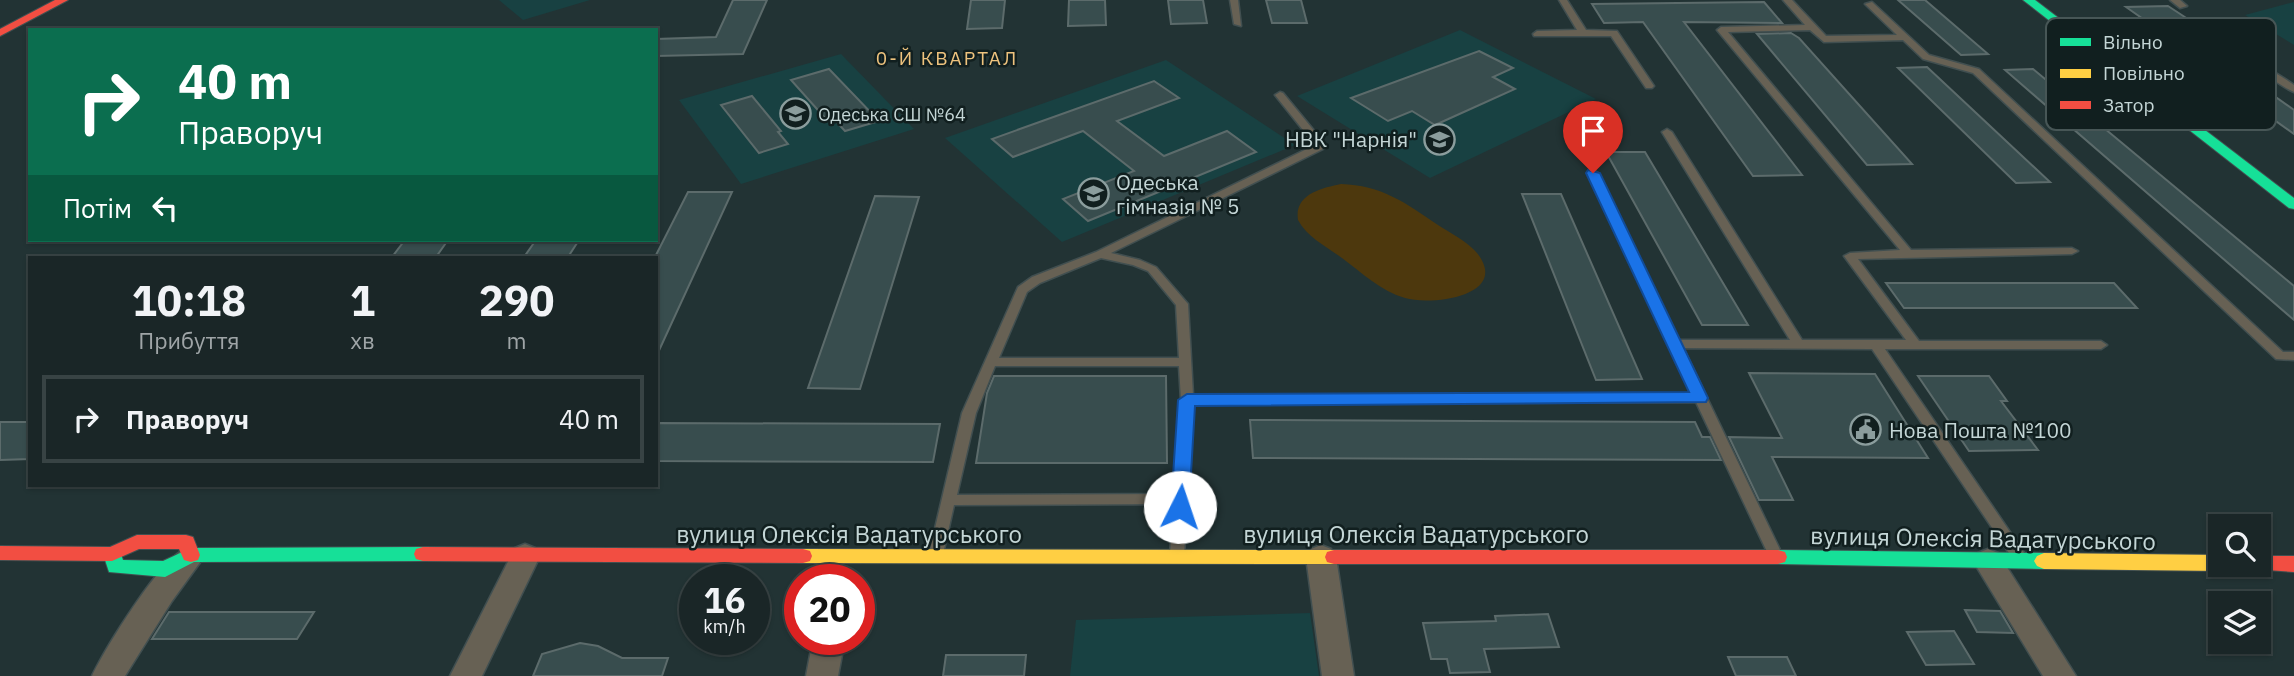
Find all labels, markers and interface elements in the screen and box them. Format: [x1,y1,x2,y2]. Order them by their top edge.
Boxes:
legend [2046,18,2276,130]
text: Вільно [2103,30,2163,54]
district label: 0-Й КВАРТАЛ [876,46,1018,70]
text: 40 m [178,49,292,112]
icon: right [63,56,154,147]
text: Повільно [2103,61,2185,85]
text: Затор [2103,93,2154,117]
school or university icon: Одеська СШ №64 [778,97,812,131]
pin [1563,101,1623,173]
place label: Одеська СШ №64 [818,103,966,126]
text: Праворуч [178,111,323,153]
icon: arrive [1574,112,1612,150]
school or university icon: НВК "Нарнія" [1423,122,1457,156]
place label: НВК "Нарнія" [1285,125,1417,153]
place label: Одеська гімназія № 5 [1116,168,1240,220]
school or university icon: Одеська гімназія № 5 [1076,177,1110,211]
icon: left [146,189,184,227]
text: Потім [63,191,132,225]
text: 10:18 [132,273,246,328]
text: 1 [350,273,375,328]
text: 290 [479,273,554,328]
text: Прибуття [138,325,240,355]
text: хв [350,325,375,355]
text: m [507,325,527,355]
icon: right [67,400,105,438]
text: Праворуч [126,402,249,436]
text: 40 m [559,402,619,436]
public building icon: Нова Пошта №100 [1849,413,1883,447]
place label: Нова Пошта №100 [1889,416,2072,444]
position arrow [1143,470,1217,544]
map controls [2208,514,2271,654]
button: search [2208,514,2271,577]
street label: вулиця Олексія Вадатурського [676,518,1022,550]
street label: вулиця Олексія Вадатурського [1243,518,1589,550]
street label: вулиця Олексія Вадатурського [1810,519,2156,557]
speed limit sign: 20 [784,564,875,655]
text: 16 [703,577,746,623]
button: layers [2208,591,2271,654]
text: km/h [703,615,746,638]

